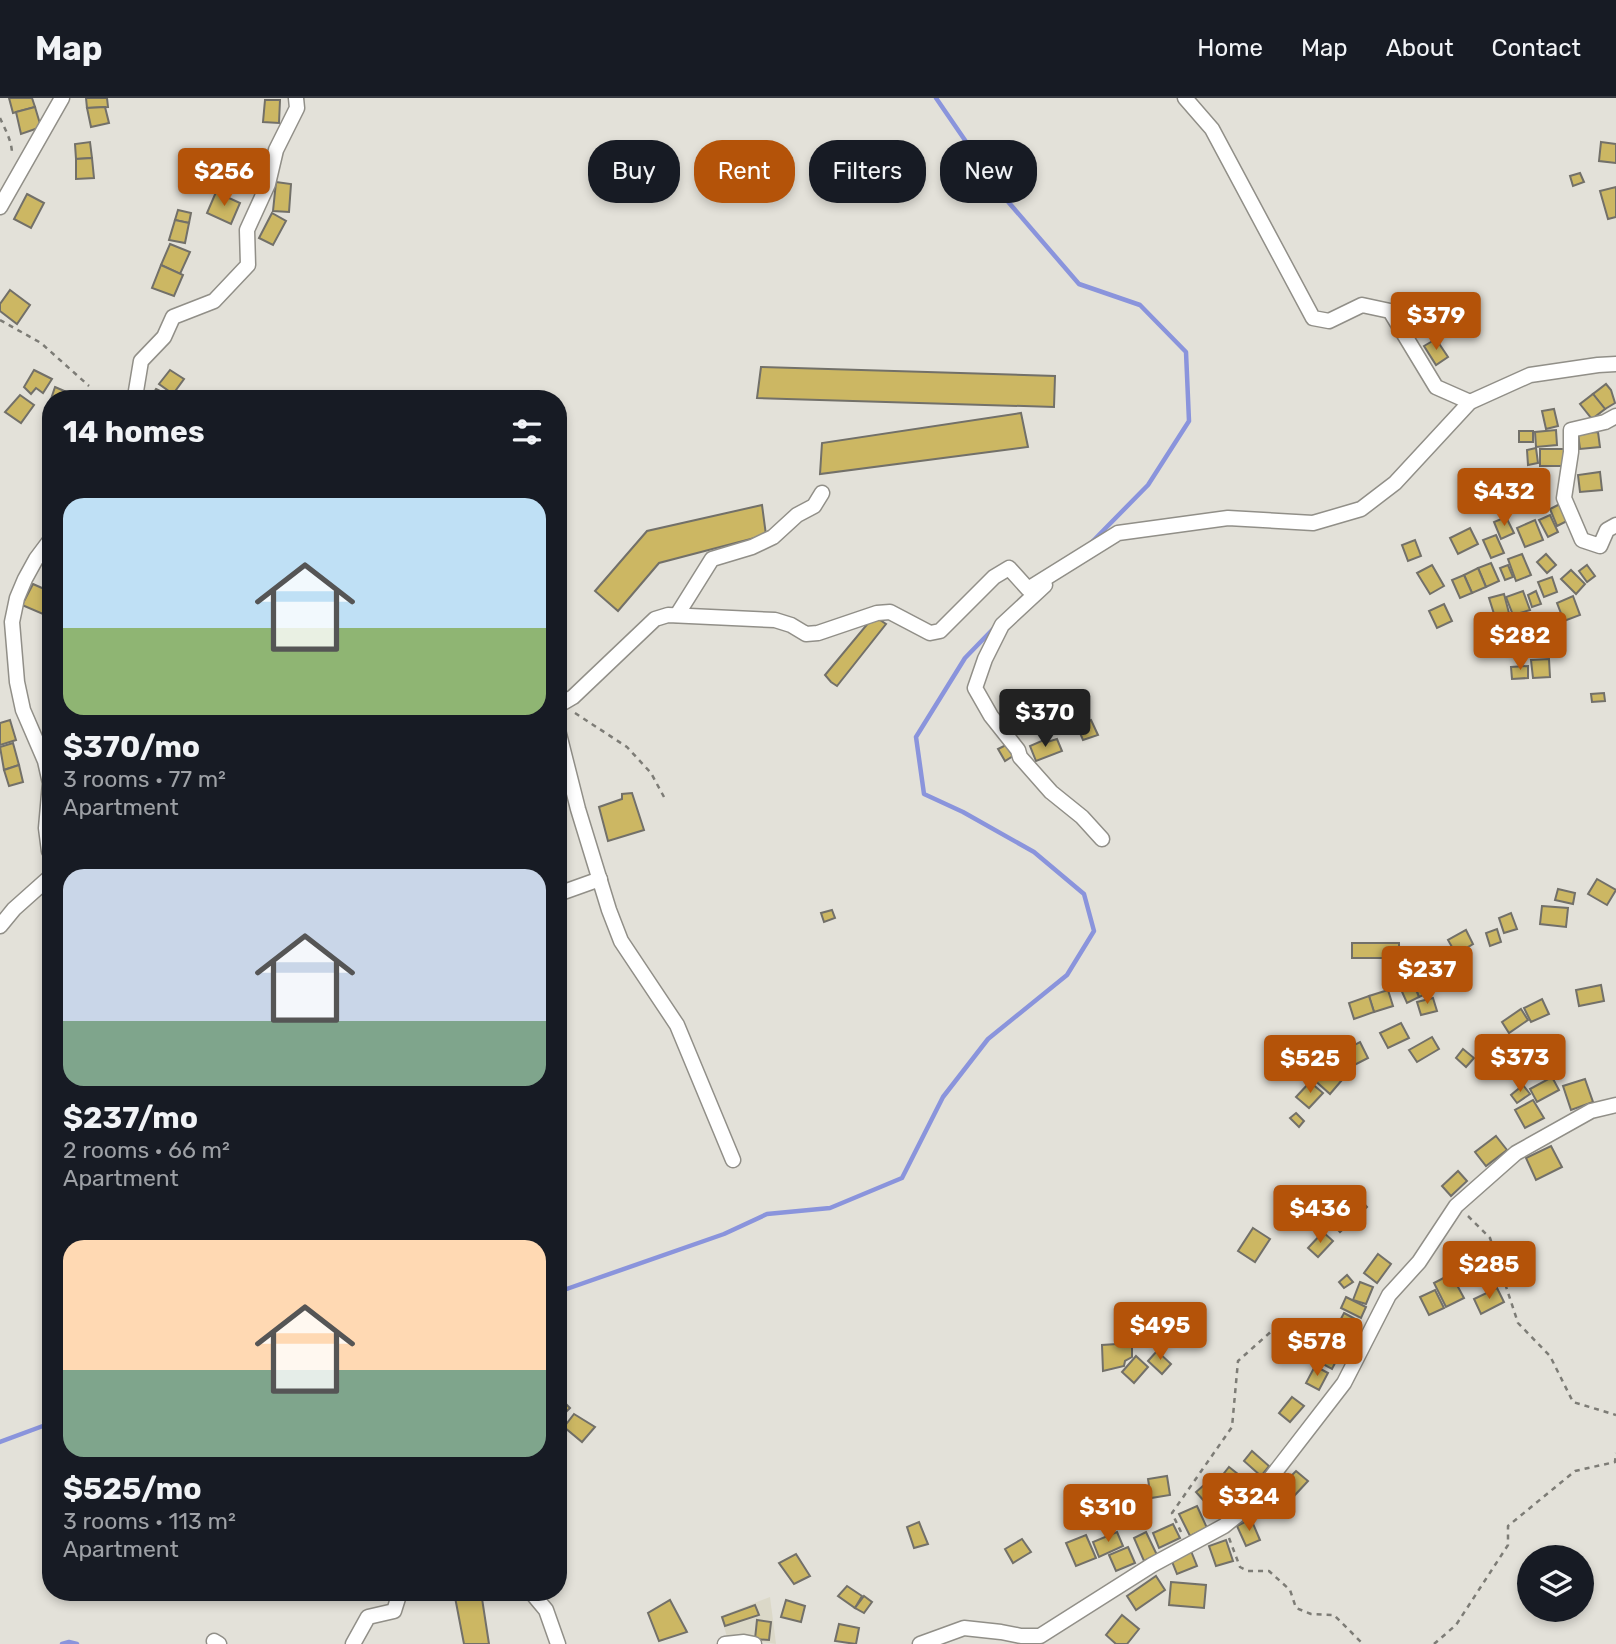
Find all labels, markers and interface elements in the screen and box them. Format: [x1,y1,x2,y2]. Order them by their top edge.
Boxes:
text: Map [35,29,103,68]
text: Home [1197,34,1263,62]
text: Map [1301,34,1348,62]
text: About [1386,34,1454,62]
text: Contact [1492,34,1581,62]
chip: Buy [588,140,680,203]
chip: Rent [694,140,795,203]
chip: Filters [809,140,926,203]
chip: New [940,140,1037,203]
pin: $256 [183,148,265,208]
text: $256 [194,157,254,185]
pin: $379 [1395,292,1477,352]
text: $379 [1407,301,1465,329]
icon: filters [508,413,546,451]
text: 14 homes [63,414,205,450]
pin: $432 [1463,468,1545,528]
text: $432 [1473,477,1535,505]
icon: home [242,544,368,670]
pin: $282 [1479,612,1561,672]
text: $282 [1490,621,1550,649]
pin: $370 [1004,690,1086,749]
text: $370 [1015,698,1075,726]
text: $370/mo [63,729,200,765]
text: 3 rooms · 77 m² [63,765,226,793]
text: Apartment [63,793,179,821]
icon: home [242,915,368,1041]
pin: $237 [1386,946,1468,1006]
text: $237 [1398,955,1456,983]
pin: $373 [1479,1034,1561,1094]
pin: $525 [1269,1035,1351,1095]
text: $373 [1491,1043,1549,1071]
text: $525 [1280,1044,1340,1072]
text: $237/mo [63,1100,198,1136]
text: 2 rooms · 66 m² [63,1136,230,1164]
text: Apartment [63,1164,179,1192]
pin: $436 [1279,1186,1361,1245]
text: $436 [1289,1194,1351,1222]
pin: $285 [1448,1242,1530,1301]
text: $285 [1459,1250,1519,1278]
icon: home [242,1286,368,1412]
pin: $495 [1119,1302,1201,1362]
text: $495 [1130,1311,1190,1339]
pin: $578 [1276,1318,1358,1378]
text: $578 [1288,1327,1346,1355]
text: $525/mo [63,1471,202,1507]
pin: $324 [1208,1474,1290,1533]
text: $324 [1218,1482,1280,1510]
pin: $310 [1067,1484,1149,1544]
text: $310 [1079,1493,1137,1521]
text: 3 rooms · 113 m² [63,1507,236,1535]
text: Apartment [63,1535,179,1563]
map controls [1517,1545,1594,1622]
button: layers [1517,1545,1594,1622]

